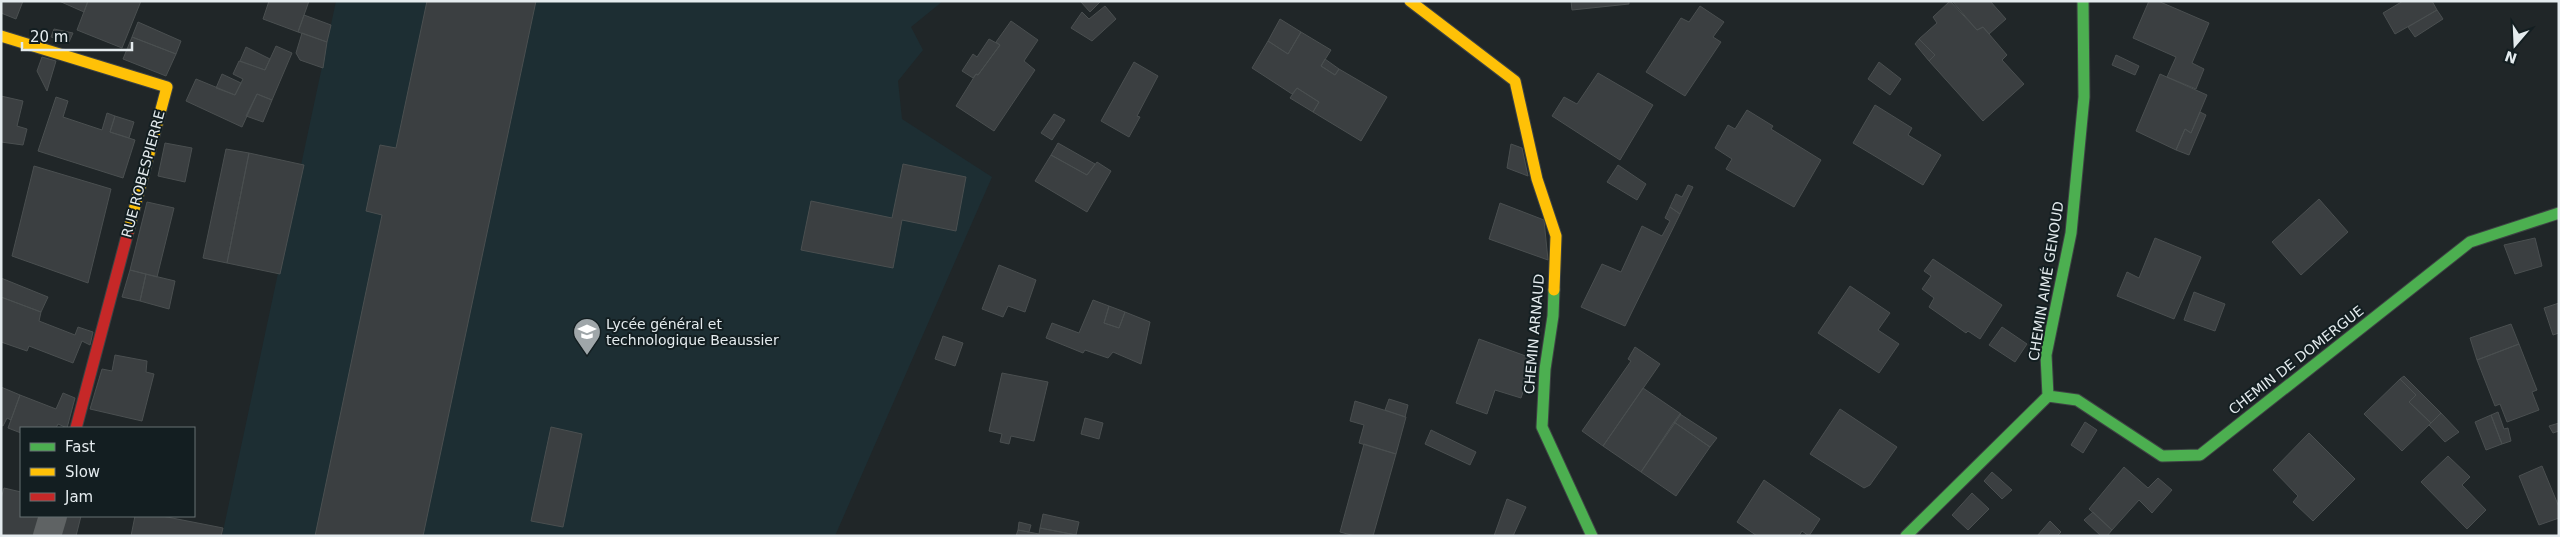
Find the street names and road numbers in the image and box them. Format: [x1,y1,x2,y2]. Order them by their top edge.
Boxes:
street label: RUE ROBESPIERRE [118,109,168,239]
street label: CHEMIN AIMÉ GENOUD [2025,200,2067,362]
street label: CHEMIN ARNAUD [1521,273,1547,395]
street label: CHEMIN DE DOMERGUE [2225,302,2367,418]

